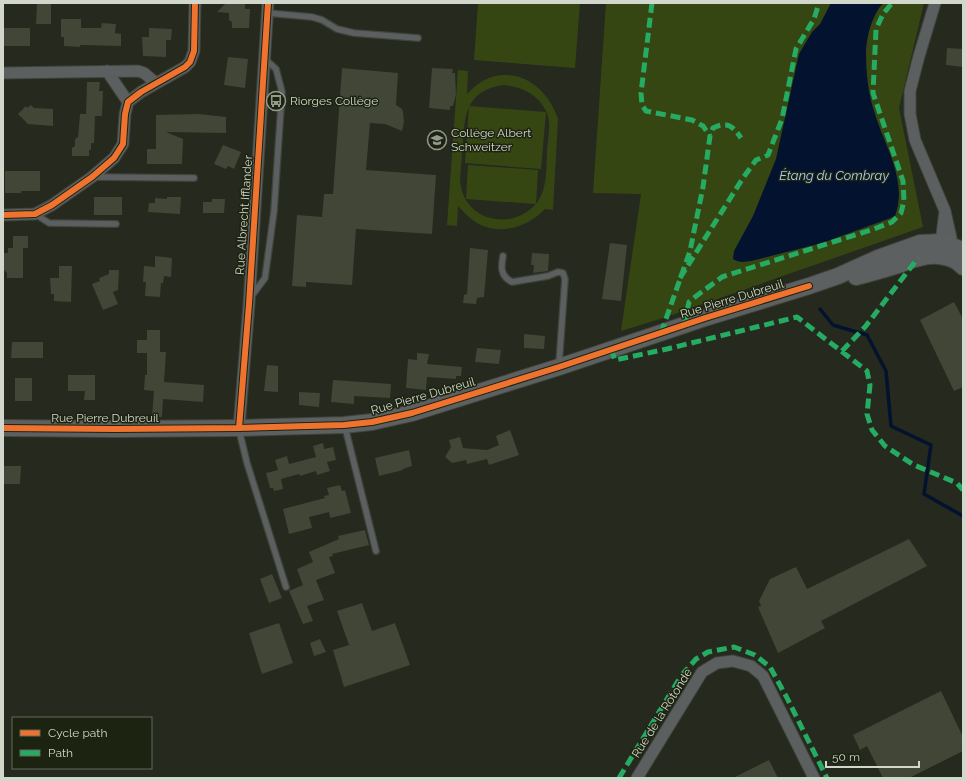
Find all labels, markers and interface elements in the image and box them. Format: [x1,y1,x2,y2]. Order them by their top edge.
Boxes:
bus stop icon: Riorges Collège [265,90,287,112]
place label: Riorges Collège [290,94,378,108]
place label: Collège Albert Schweitzer [451,126,531,154]
school or university icon: Collège Albert Schweitzer [426,129,448,151]
street label: Rue Albrecht Ifflander [233,154,255,275]
water label: Étang du Combray [779,168,889,183]
street label: Rue Pierre Dubreuil [678,276,786,321]
street label: Rue Pierre Dubreuil [369,374,477,418]
street label: Rue Pierre Dubreuil [51,411,160,425]
street label: Rue de la Rotonde [629,666,695,760]
legend [12,717,152,769]
text: Cycle path [48,726,107,740]
scale bar [826,743,919,769]
text: Path [48,746,73,760]
text: 50 m [832,750,860,764]

